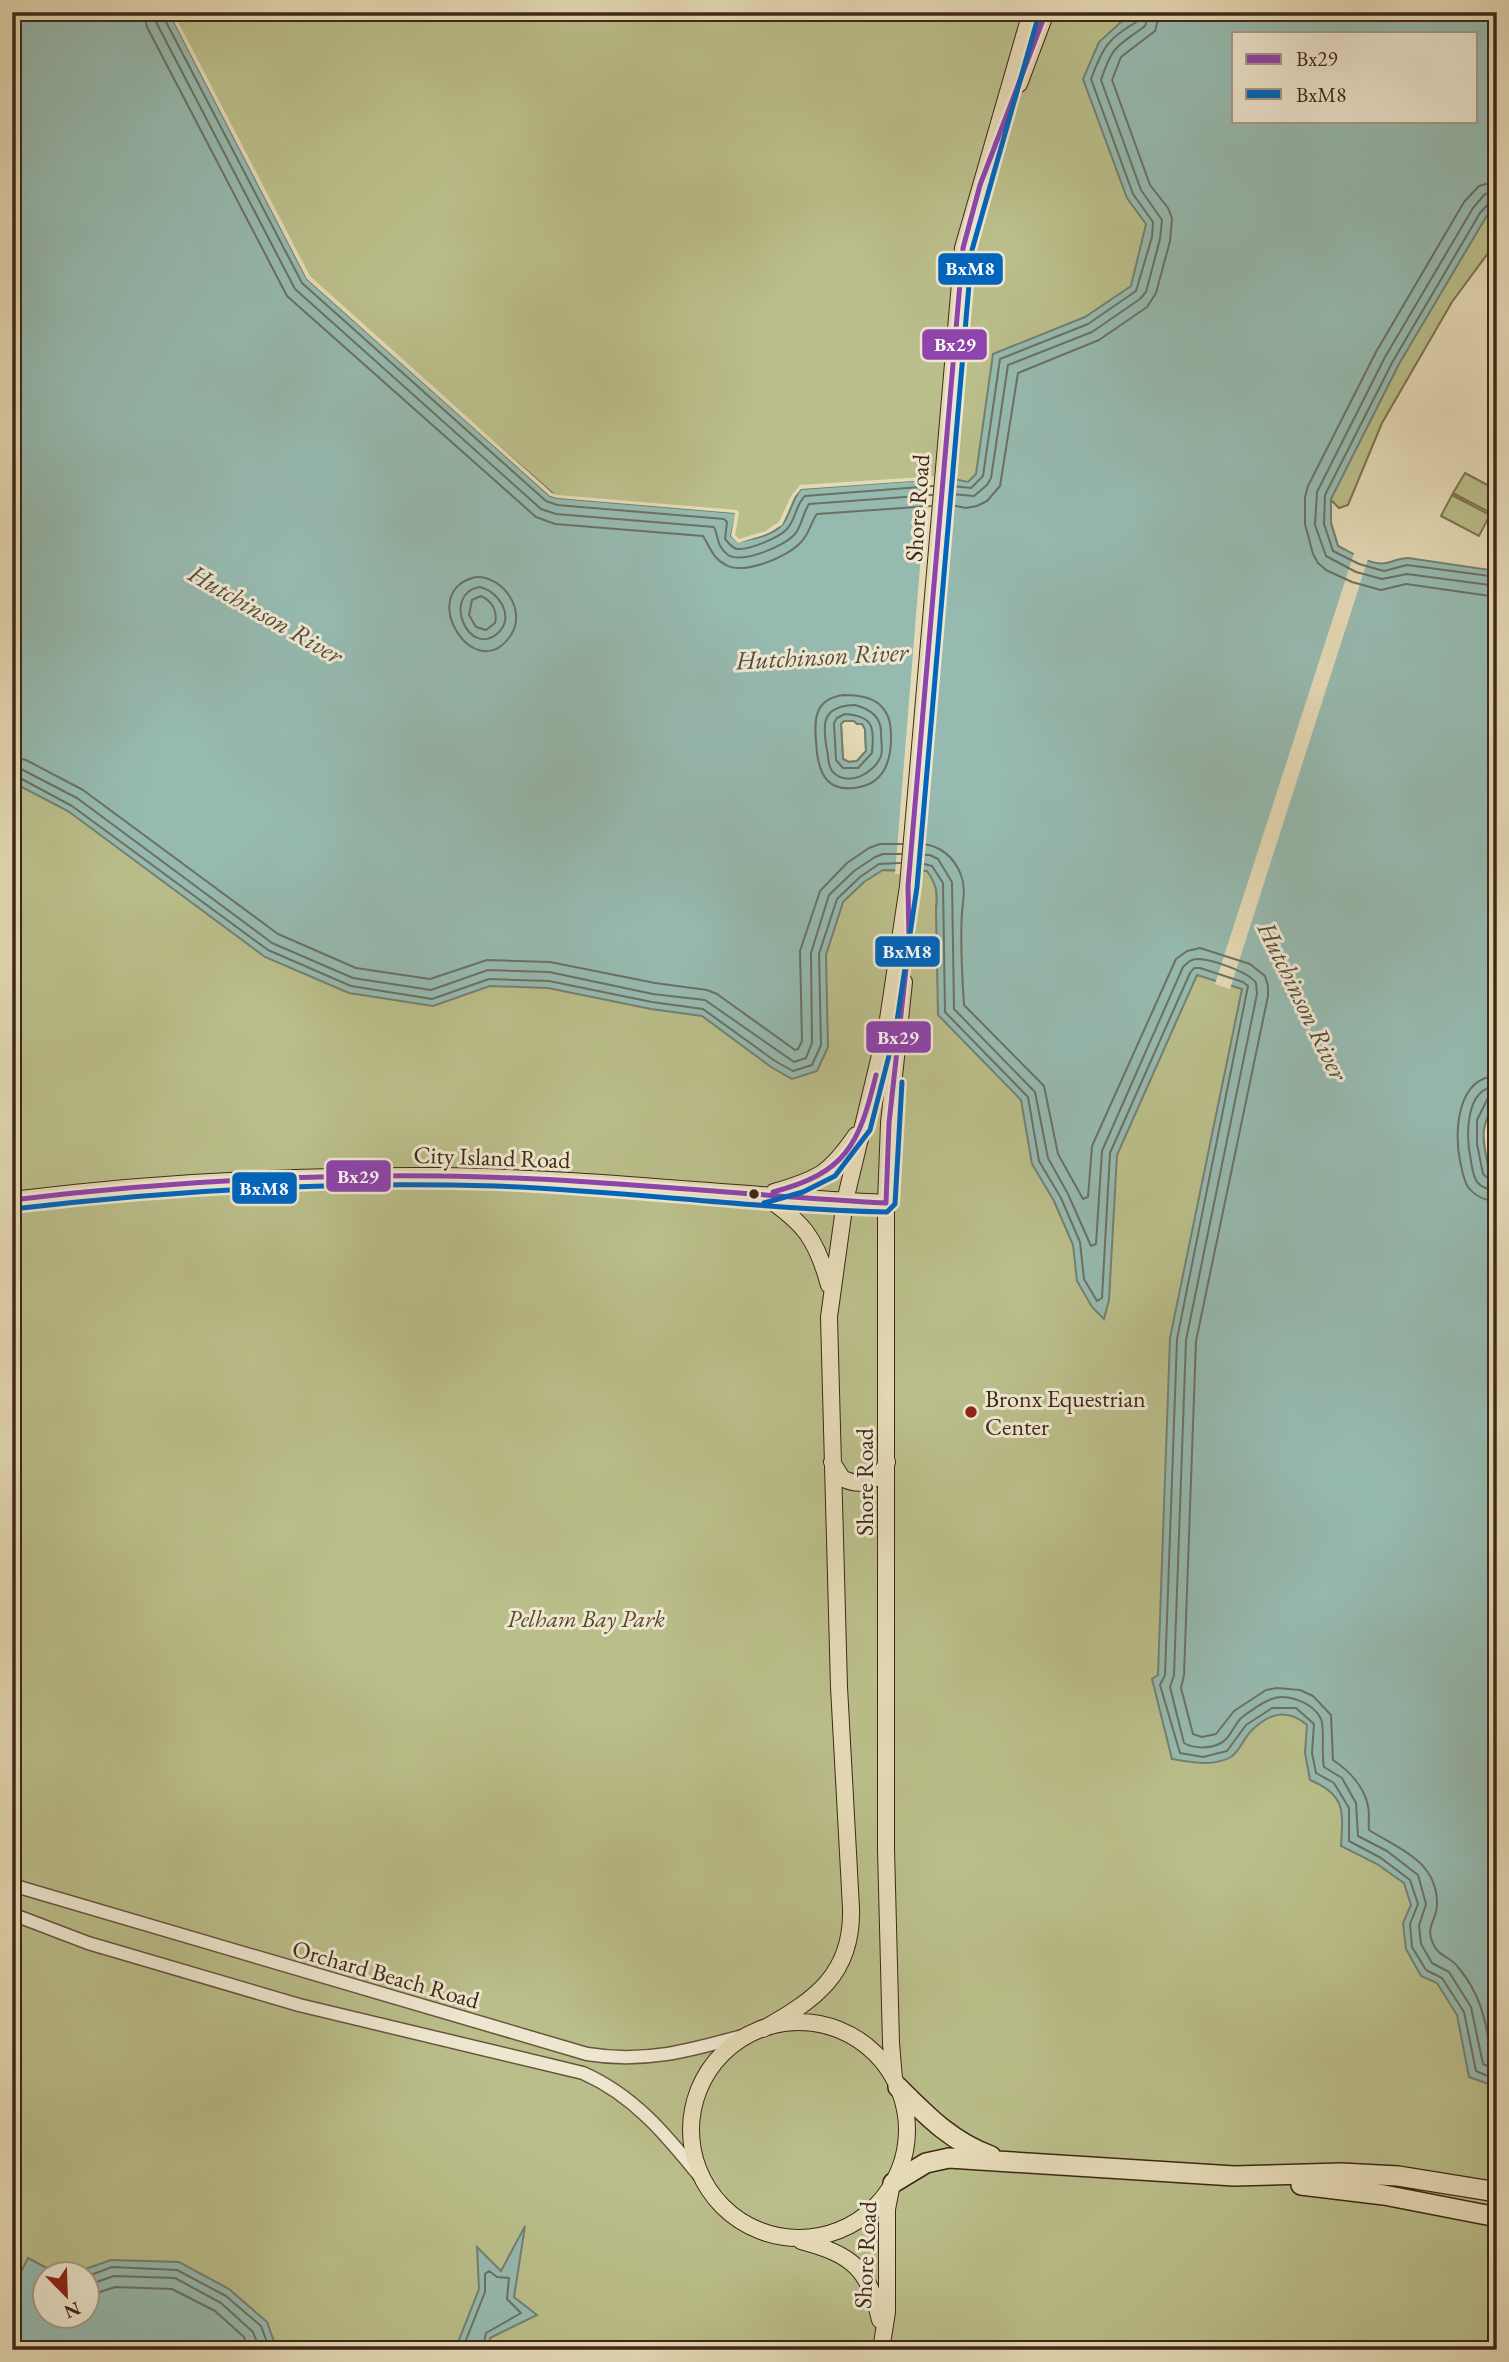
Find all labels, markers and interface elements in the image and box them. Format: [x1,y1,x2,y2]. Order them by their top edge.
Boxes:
legend [1232,32,1478,122]
text: Bx29 [1296,45,1338,72]
text: BxM8 [1296,81,1346,108]
line badge: BxM8 [937,252,1004,286]
text: BxM8 [946,256,994,281]
line badge: Bx29 [921,328,988,361]
text: Bx29 [934,332,976,357]
street label: Shore Road [898,452,936,563]
water label: Hutchinson River [182,556,350,672]
water label: Hutchinson River [734,634,910,678]
water label: Hutchinson River [1249,915,1357,1087]
line badge: BxM8 [874,935,941,968]
text: BxM8 [883,939,931,964]
line badge: Bx29 [865,1020,932,1054]
text: Bx29 [877,1025,919,1050]
street label: City Island Road [413,1139,572,1175]
line badge: Bx29 [325,1159,392,1193]
text: Bx29 [337,1164,379,1189]
line badge: BxM8 [231,1171,298,1205]
text: BxM8 [240,1176,288,1201]
unlabelled marker [747,1187,761,1201]
place label: Bronx Equestrian Center [985,1383,1146,1442]
marker: Bronx Equestrian Center [963,1404,979,1420]
street label: Shore Road [849,1427,880,1536]
park label: Pelham Bay Park [507,1603,665,1634]
street label: Orchard Beach Road [289,1932,484,2016]
street label: Shore Road [847,2200,883,2310]
north arrow [32,2260,102,2330]
text: N [60,2296,84,2325]

